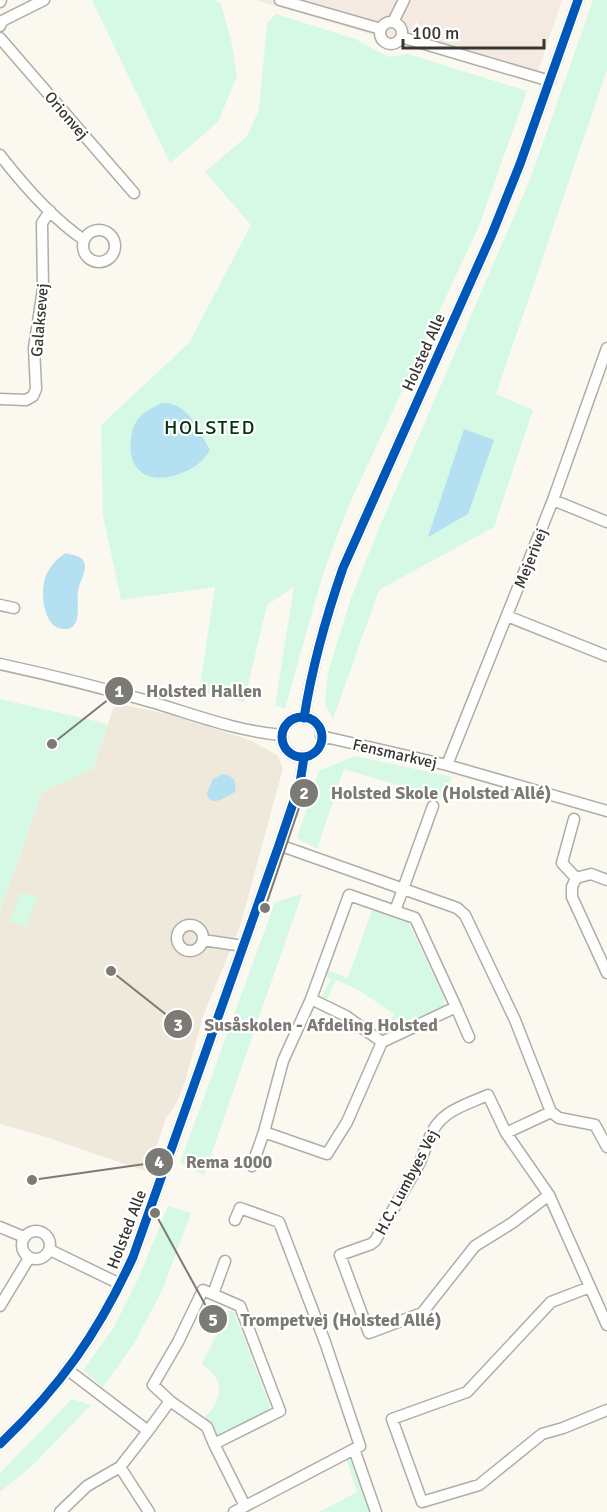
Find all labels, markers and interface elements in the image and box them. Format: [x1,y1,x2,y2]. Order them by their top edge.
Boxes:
scale bar [403,12,544,50]
text: 100 m [412,22,459,44]
street label: Orionvej [40,87,93,144]
street label: Galaksevej [27,283,53,358]
street label: Holsted Alle [398,310,450,394]
district label: HOLSTED [164,415,256,440]
street label: Mejerivej [510,525,552,591]
callout: Holsted Hallen [104,673,274,709]
text: 1 [114,680,124,702]
text: Holsted Hallen [146,680,262,702]
street label: Fensmarkvej [351,735,439,773]
callout: Holsted Skole (Holsted Allé) [289,775,564,811]
text: 2 [299,782,309,804]
text: Holsted Skole (Holsted Allé) [331,782,551,804]
callout: Susåskolen - Afdeling Holsted [163,1006,450,1042]
text: 3 [173,1014,183,1036]
text: Susåskolen - Afdeling Holsted [204,1014,438,1036]
street label: H.C. Lumbyes Vej [371,1126,443,1239]
callout: Rema 1000 [144,1144,285,1180]
text: 4 [154,1151,164,1173]
text: Rema 1000 [186,1151,272,1173]
street label: Holsted Alle [103,1187,151,1272]
callout: Trompetvej (Holsted Allé) [198,1301,453,1337]
text: 5 [208,1309,218,1331]
text: Trompetvej (Holsted Allé) [240,1309,442,1331]

